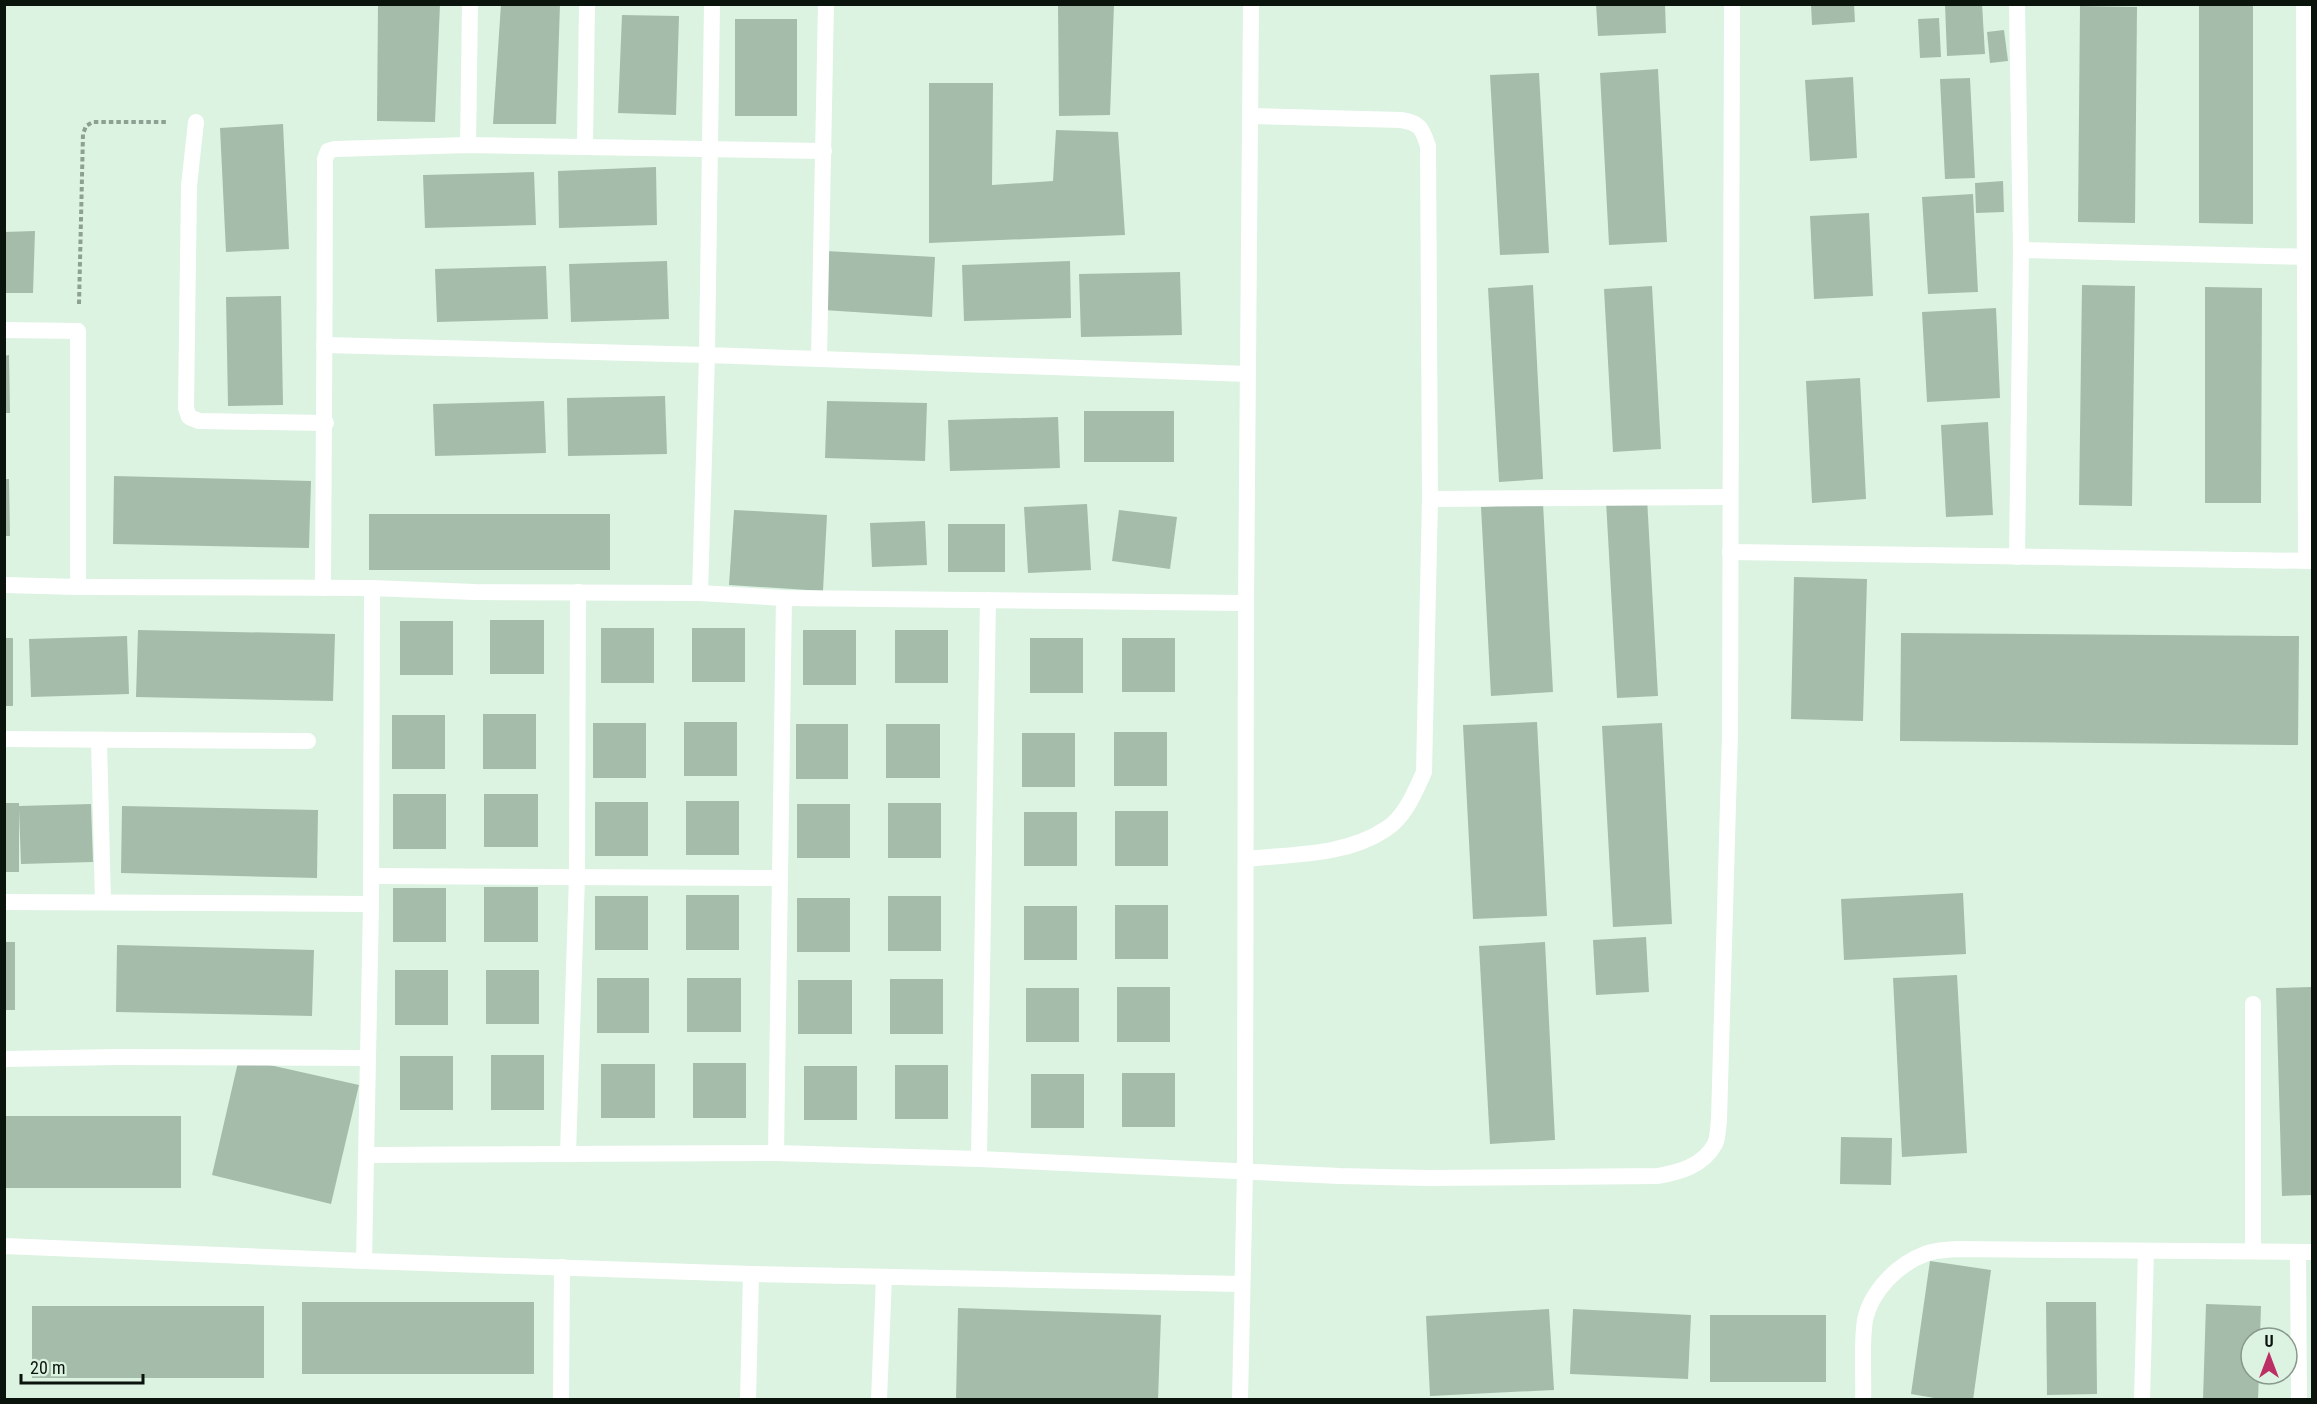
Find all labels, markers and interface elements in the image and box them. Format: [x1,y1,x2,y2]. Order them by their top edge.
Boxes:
north arrow [2239,1326,2299,1386]
text: U [2264,1332,2274,1351]
scale bar [21,1347,142,1385]
text: 20 m [30,1357,65,1378]

